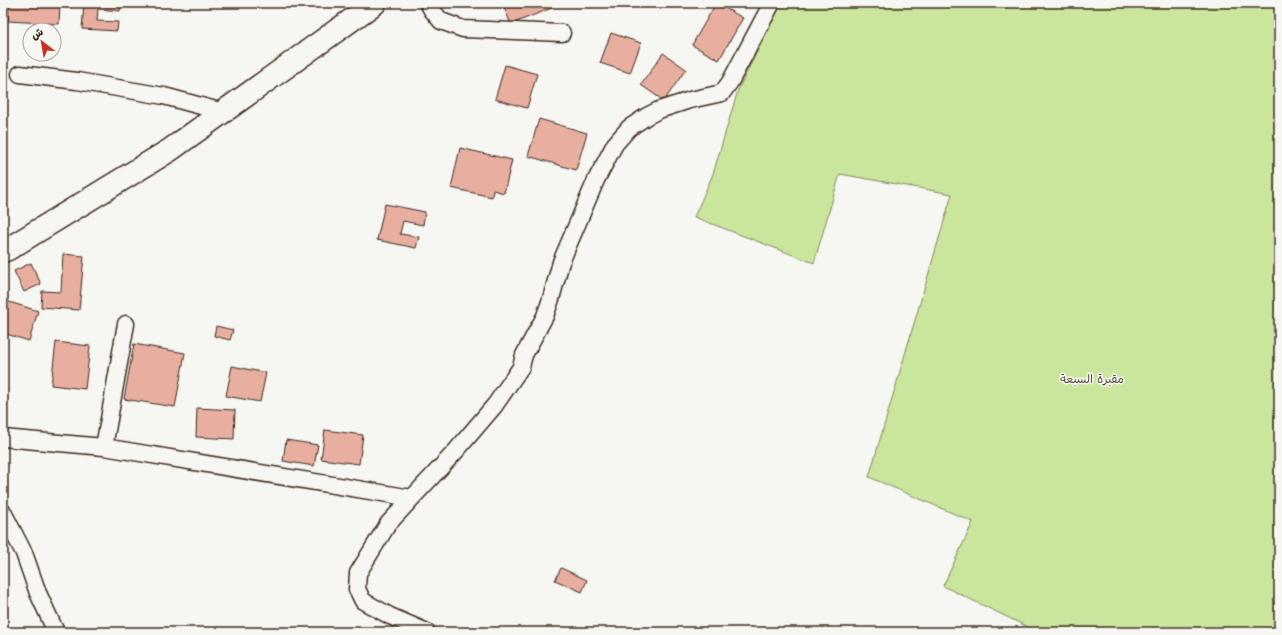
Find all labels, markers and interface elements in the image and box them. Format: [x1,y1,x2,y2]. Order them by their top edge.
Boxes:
north arrow [22,22,62,62]
text: ش [28,24,46,43]
park label: مقبرة السبعة [1060,371,1124,387]

